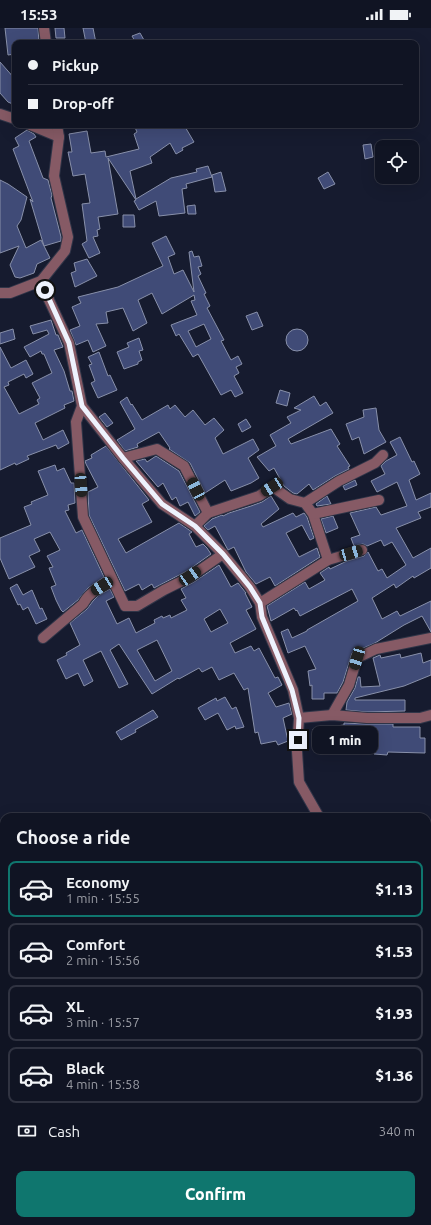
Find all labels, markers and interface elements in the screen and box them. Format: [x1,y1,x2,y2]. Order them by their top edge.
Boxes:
text: 15:53 [20,6,58,23]
text: Pickup [52,57,99,74]
text: Drop-off [52,95,114,112]
map controls [375,140,419,184]
button: locate [375,140,419,184]
route start [36,281,54,299]
car [74,473,88,497]
car [259,475,285,499]
car [185,476,207,502]
car [338,544,364,562]
car [177,564,203,588]
car [89,575,115,597]
car [348,645,366,671]
callout: 1 min [312,726,378,754]
route end [289,731,307,749]
text: 1 min [328,733,362,747]
text: Choose a ride [16,827,130,847]
icon: car [18,871,54,907]
text: Economy [66,874,130,891]
text: $1.13 [375,881,413,898]
text: 1 min · 15:55 [66,891,140,905]
icon: car [18,933,54,969]
text: Comfort [66,936,125,953]
text: $1.53 [375,943,413,960]
text: 2 min · 15:56 [66,953,140,967]
icon: car [18,995,54,1031]
text: XL [66,998,84,1015]
text: $1.93 [375,1005,413,1022]
text: 3 min · 15:57 [66,1015,140,1029]
icon: car [18,1057,54,1093]
text: Black [66,1060,105,1077]
text: $1.36 [375,1067,413,1084]
text: 4 min · 15:58 [66,1077,140,1091]
icon: cash [16,1120,38,1142]
text: Cash [48,1123,80,1140]
text: 340 m [379,1124,415,1138]
button: Confirm [16,1171,415,1217]

